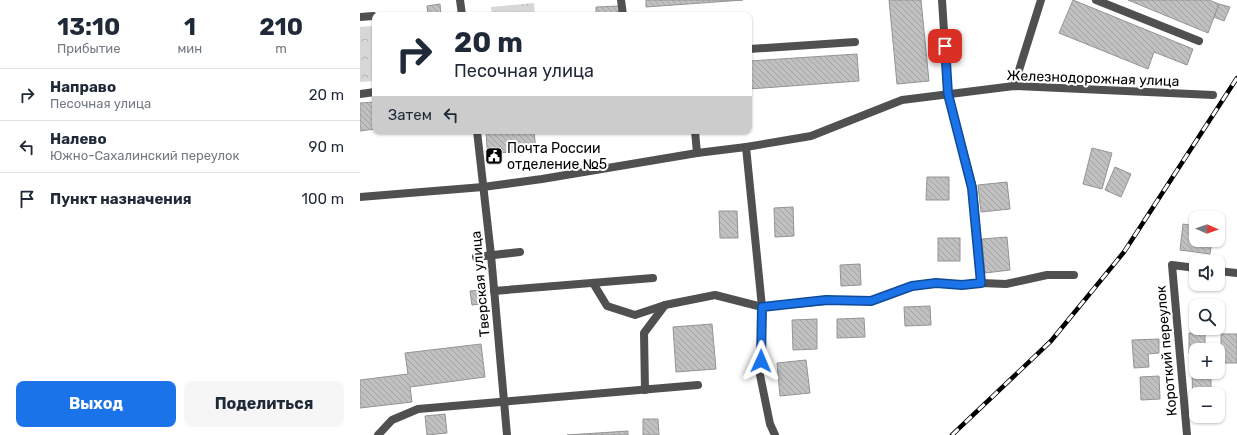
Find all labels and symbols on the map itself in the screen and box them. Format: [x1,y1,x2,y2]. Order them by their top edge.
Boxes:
pin [928,29,962,63]
street label: Железнодорожная улица [1006,67,1180,90]
place label: Почта России отделение №5 [507,140,607,173]
public building icon: Почта России отделение №5 [484,146,504,166]
north arrow [1189,211,1225,247]
street label: Тверская улица [467,230,494,338]
street label: Короткий переулок [1152,284,1181,417]
position arrow [740,340,782,382]

